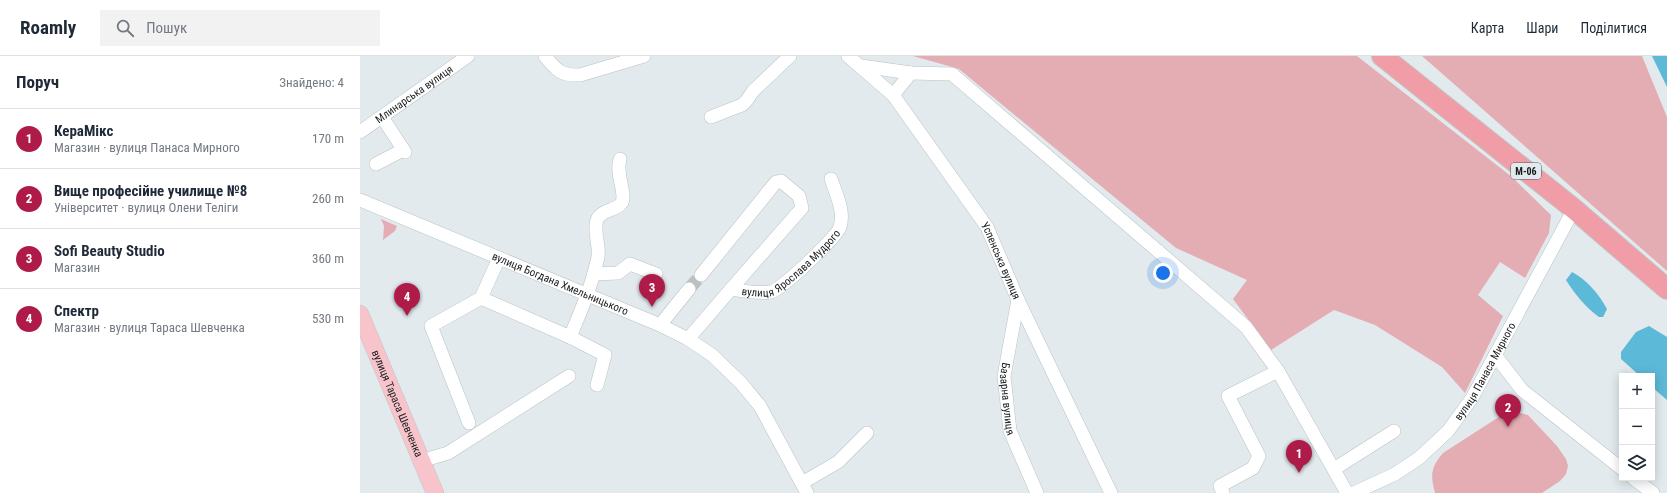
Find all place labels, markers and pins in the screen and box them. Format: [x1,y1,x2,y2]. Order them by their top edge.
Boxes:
pin: 3 [639,274,665,307]
pin: 4 [394,283,420,316]
pin: 2 [1495,394,1521,427]
pin: 1 [1286,440,1312,473]

